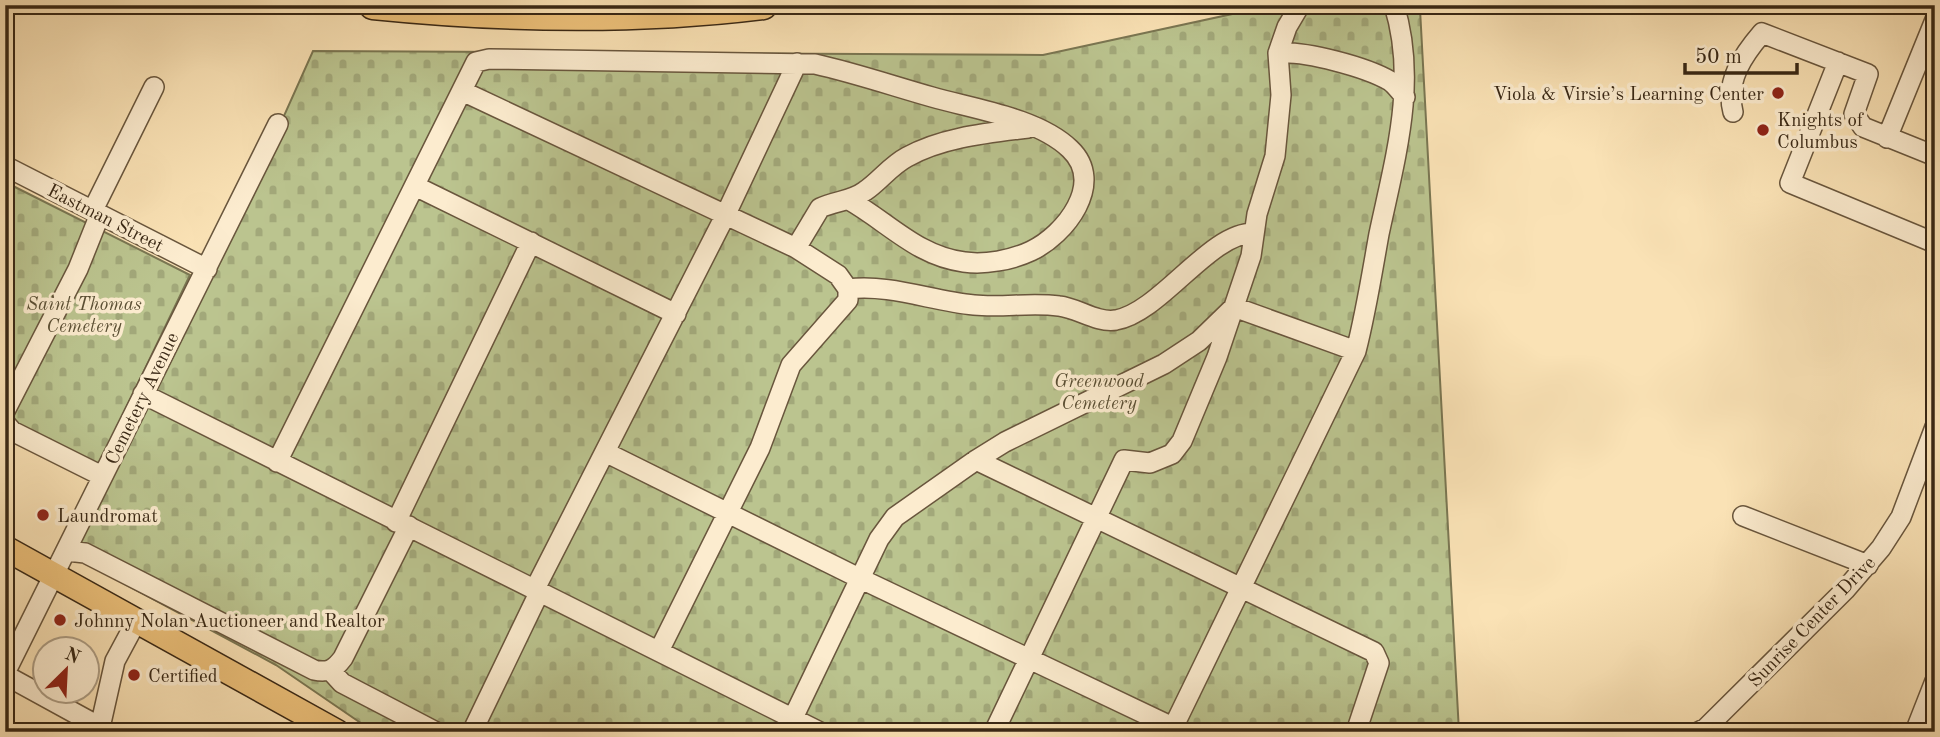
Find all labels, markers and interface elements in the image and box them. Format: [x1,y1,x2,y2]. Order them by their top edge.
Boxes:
scale bar [1685,32,1797,76]
text: 50 m [1695,47,1742,68]
marker: Viola & Virsie’s Learning Center [1770,85,1786,101]
place label: Viola & Virsie’s Learning Center [1493,86,1764,105]
place label: Knights of Columbus [1777,112,1864,153]
marker: Knights of Columbus [1755,122,1771,138]
street label: Eastman Street [44,182,166,257]
park label: Saint Thomas Cemetery [26,296,142,337]
street label: Cemetery Avenue [103,330,183,468]
park label: Greenwood Cemetery [1054,373,1145,414]
marker: Laundromat [35,507,51,523]
place label: Laundromat [57,508,158,527]
street label: Sunrise Center Drive [1746,554,1880,692]
marker: Johnny Nolan Auctioneer and Realtor [52,612,68,628]
place label: Johnny Nolan Auctioneer and Realtor [74,613,385,632]
north arrow [32,636,102,706]
text: N [61,645,83,669]
marker: Certified [126,667,142,683]
place label: Certified [148,668,218,687]

